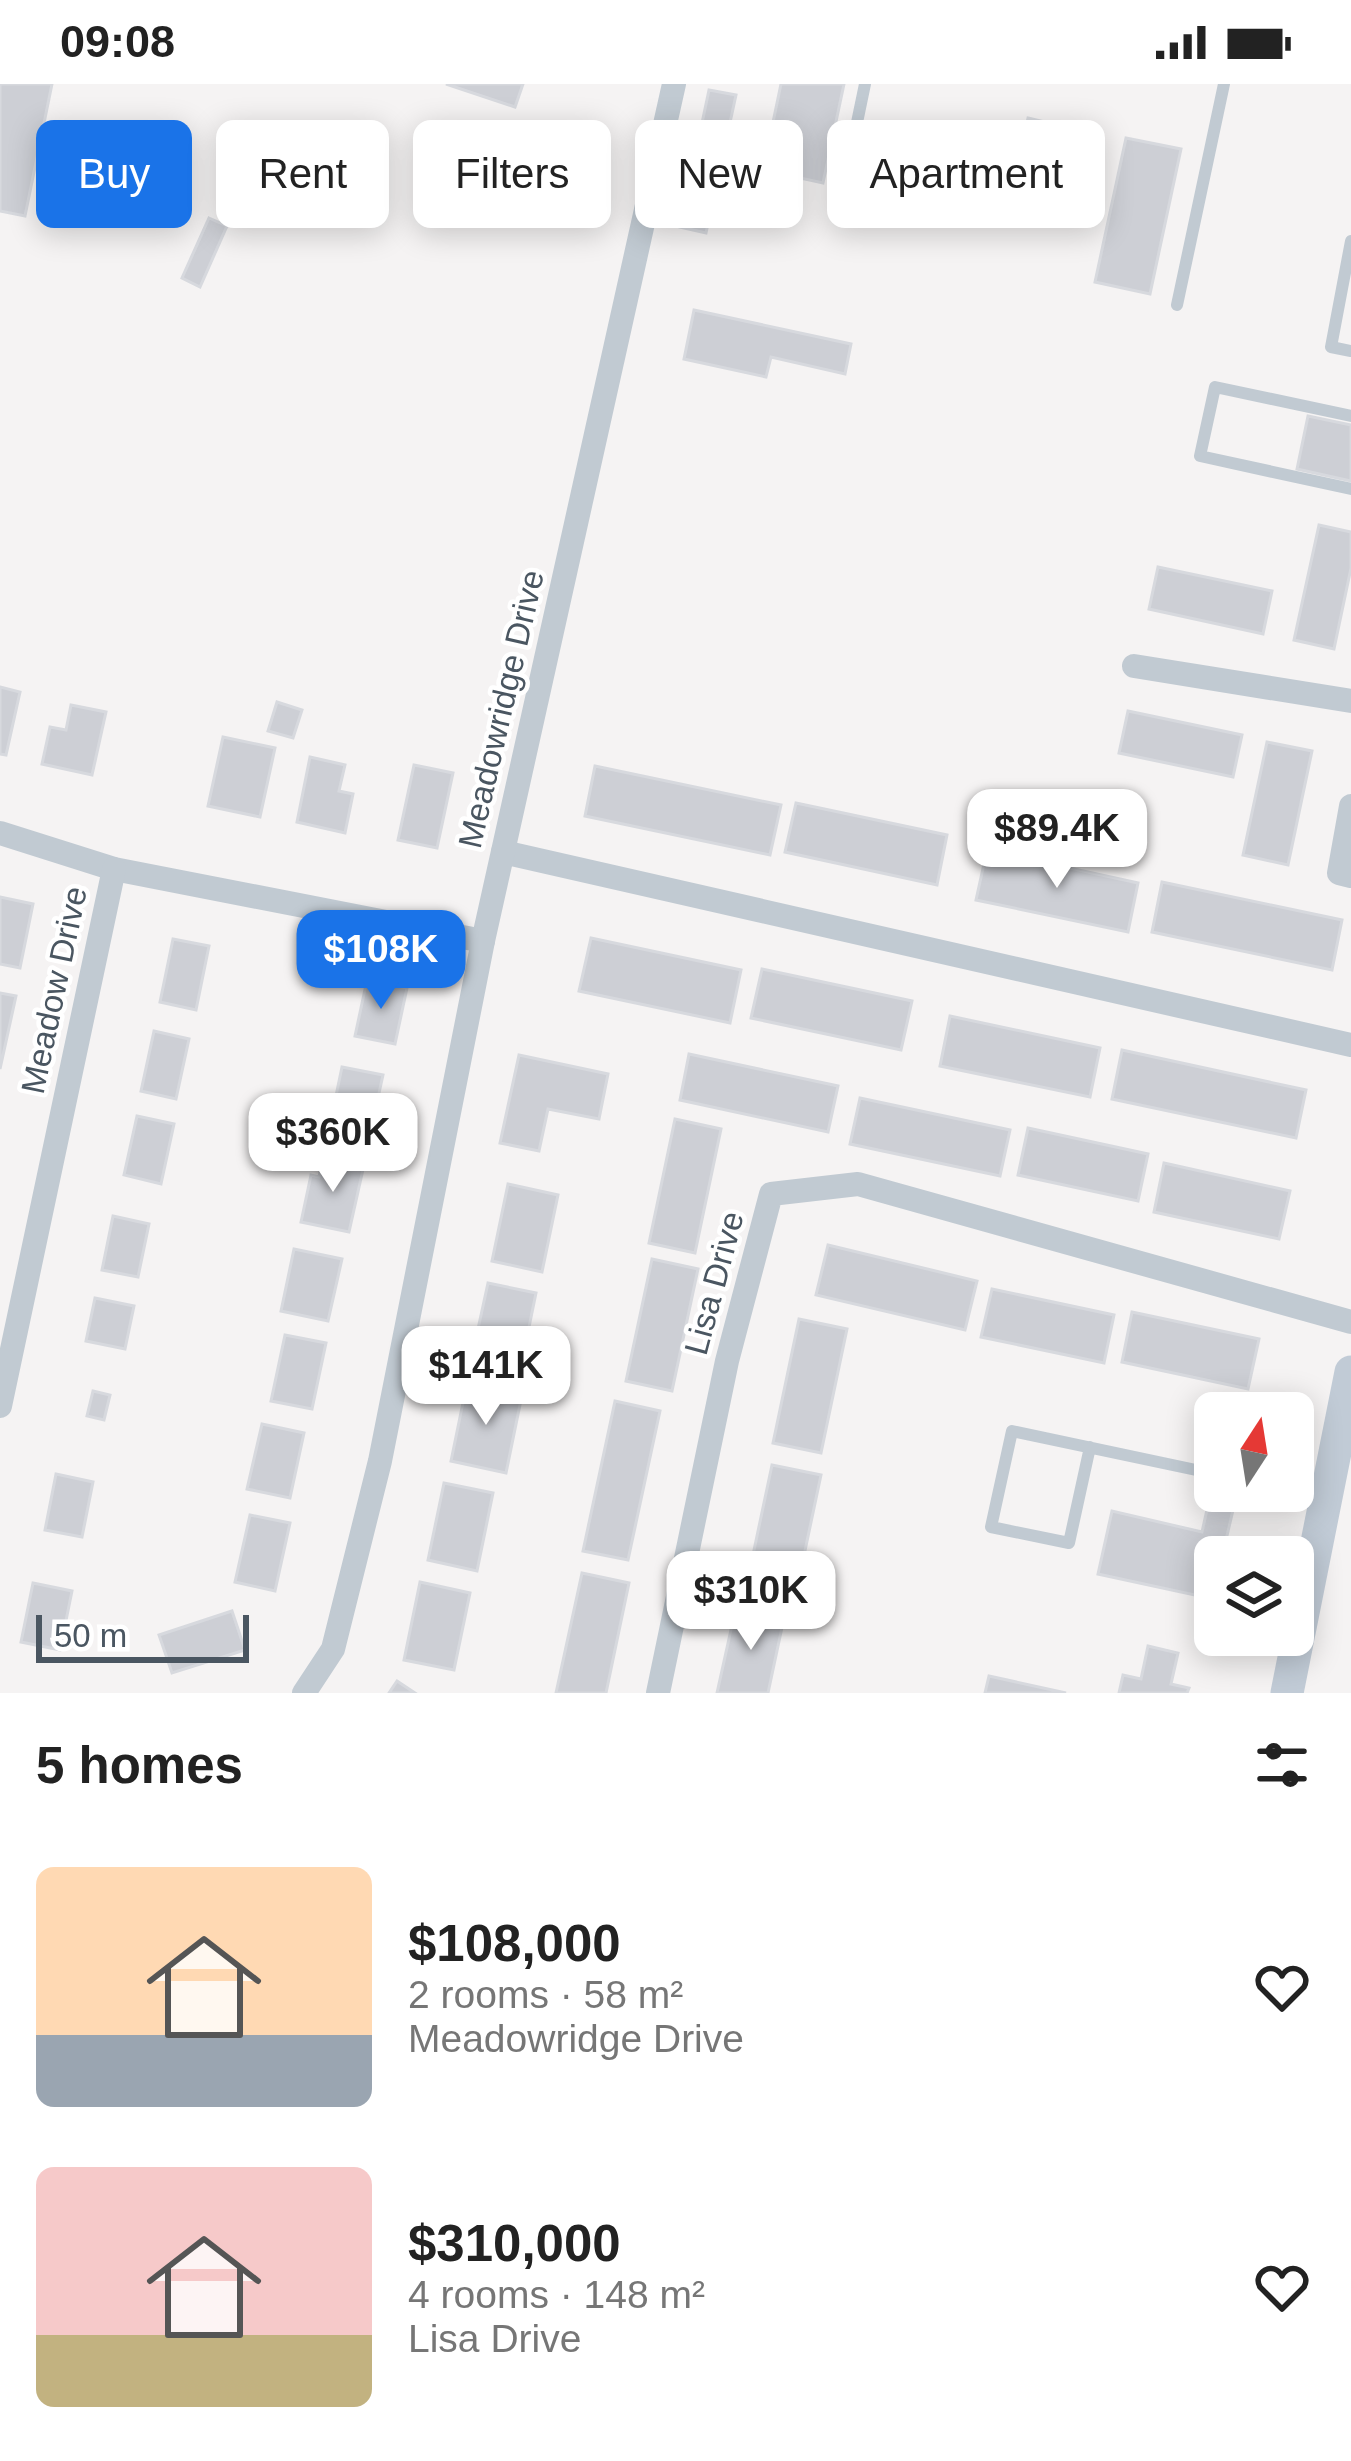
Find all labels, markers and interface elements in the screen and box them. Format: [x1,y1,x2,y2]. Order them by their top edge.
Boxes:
text: 09:08 [60,16,175,67]
chip: Buy [36,120,192,228]
chip: Rent [216,120,389,228]
chip: Filters [413,120,611,228]
chip: New [635,120,803,228]
chip: Apartment [827,120,1105,228]
street label: Meadowridge Drive [451,566,551,852]
pin: $89.4K [959,789,1155,891]
text: $89.4K [994,806,1120,849]
street label: Meadow Drive [14,883,94,1097]
pin: $108K [297,910,465,1012]
text: $108K [324,927,438,970]
pin: $360K [249,1093,417,1195]
text: $360K [276,1110,390,1153]
street label: Lisa Drive [677,1207,751,1359]
pin: $141K [402,1326,570,1428]
text: $141K [429,1343,543,1386]
north arrow [1194,1392,1314,1512]
map controls [1194,1392,1314,1656]
button: layers [1194,1536,1314,1656]
pin: $310K [667,1551,835,1653]
text: $310K [694,1568,808,1611]
scale bar [36,1609,249,1662]
text: 50 m [54,1617,127,1654]
icon: filters [1249,1732,1315,1798]
text: 5 homes [36,1737,243,1794]
icon: home [132,1915,276,2059]
text: $108,000 [408,1915,621,1972]
icon: heart [1249,1954,1315,2020]
text: 2 rooms · 58 m² [408,1973,683,2016]
text: Meadowridge Drive [408,2017,744,2060]
icon: home [132,2215,276,2359]
text: $310,000 [408,2215,621,2272]
icon: heart [1249,2254,1315,2320]
text: 4 rooms · 148 m² [408,2273,705,2316]
text: Lisa Drive [408,2317,581,2360]

